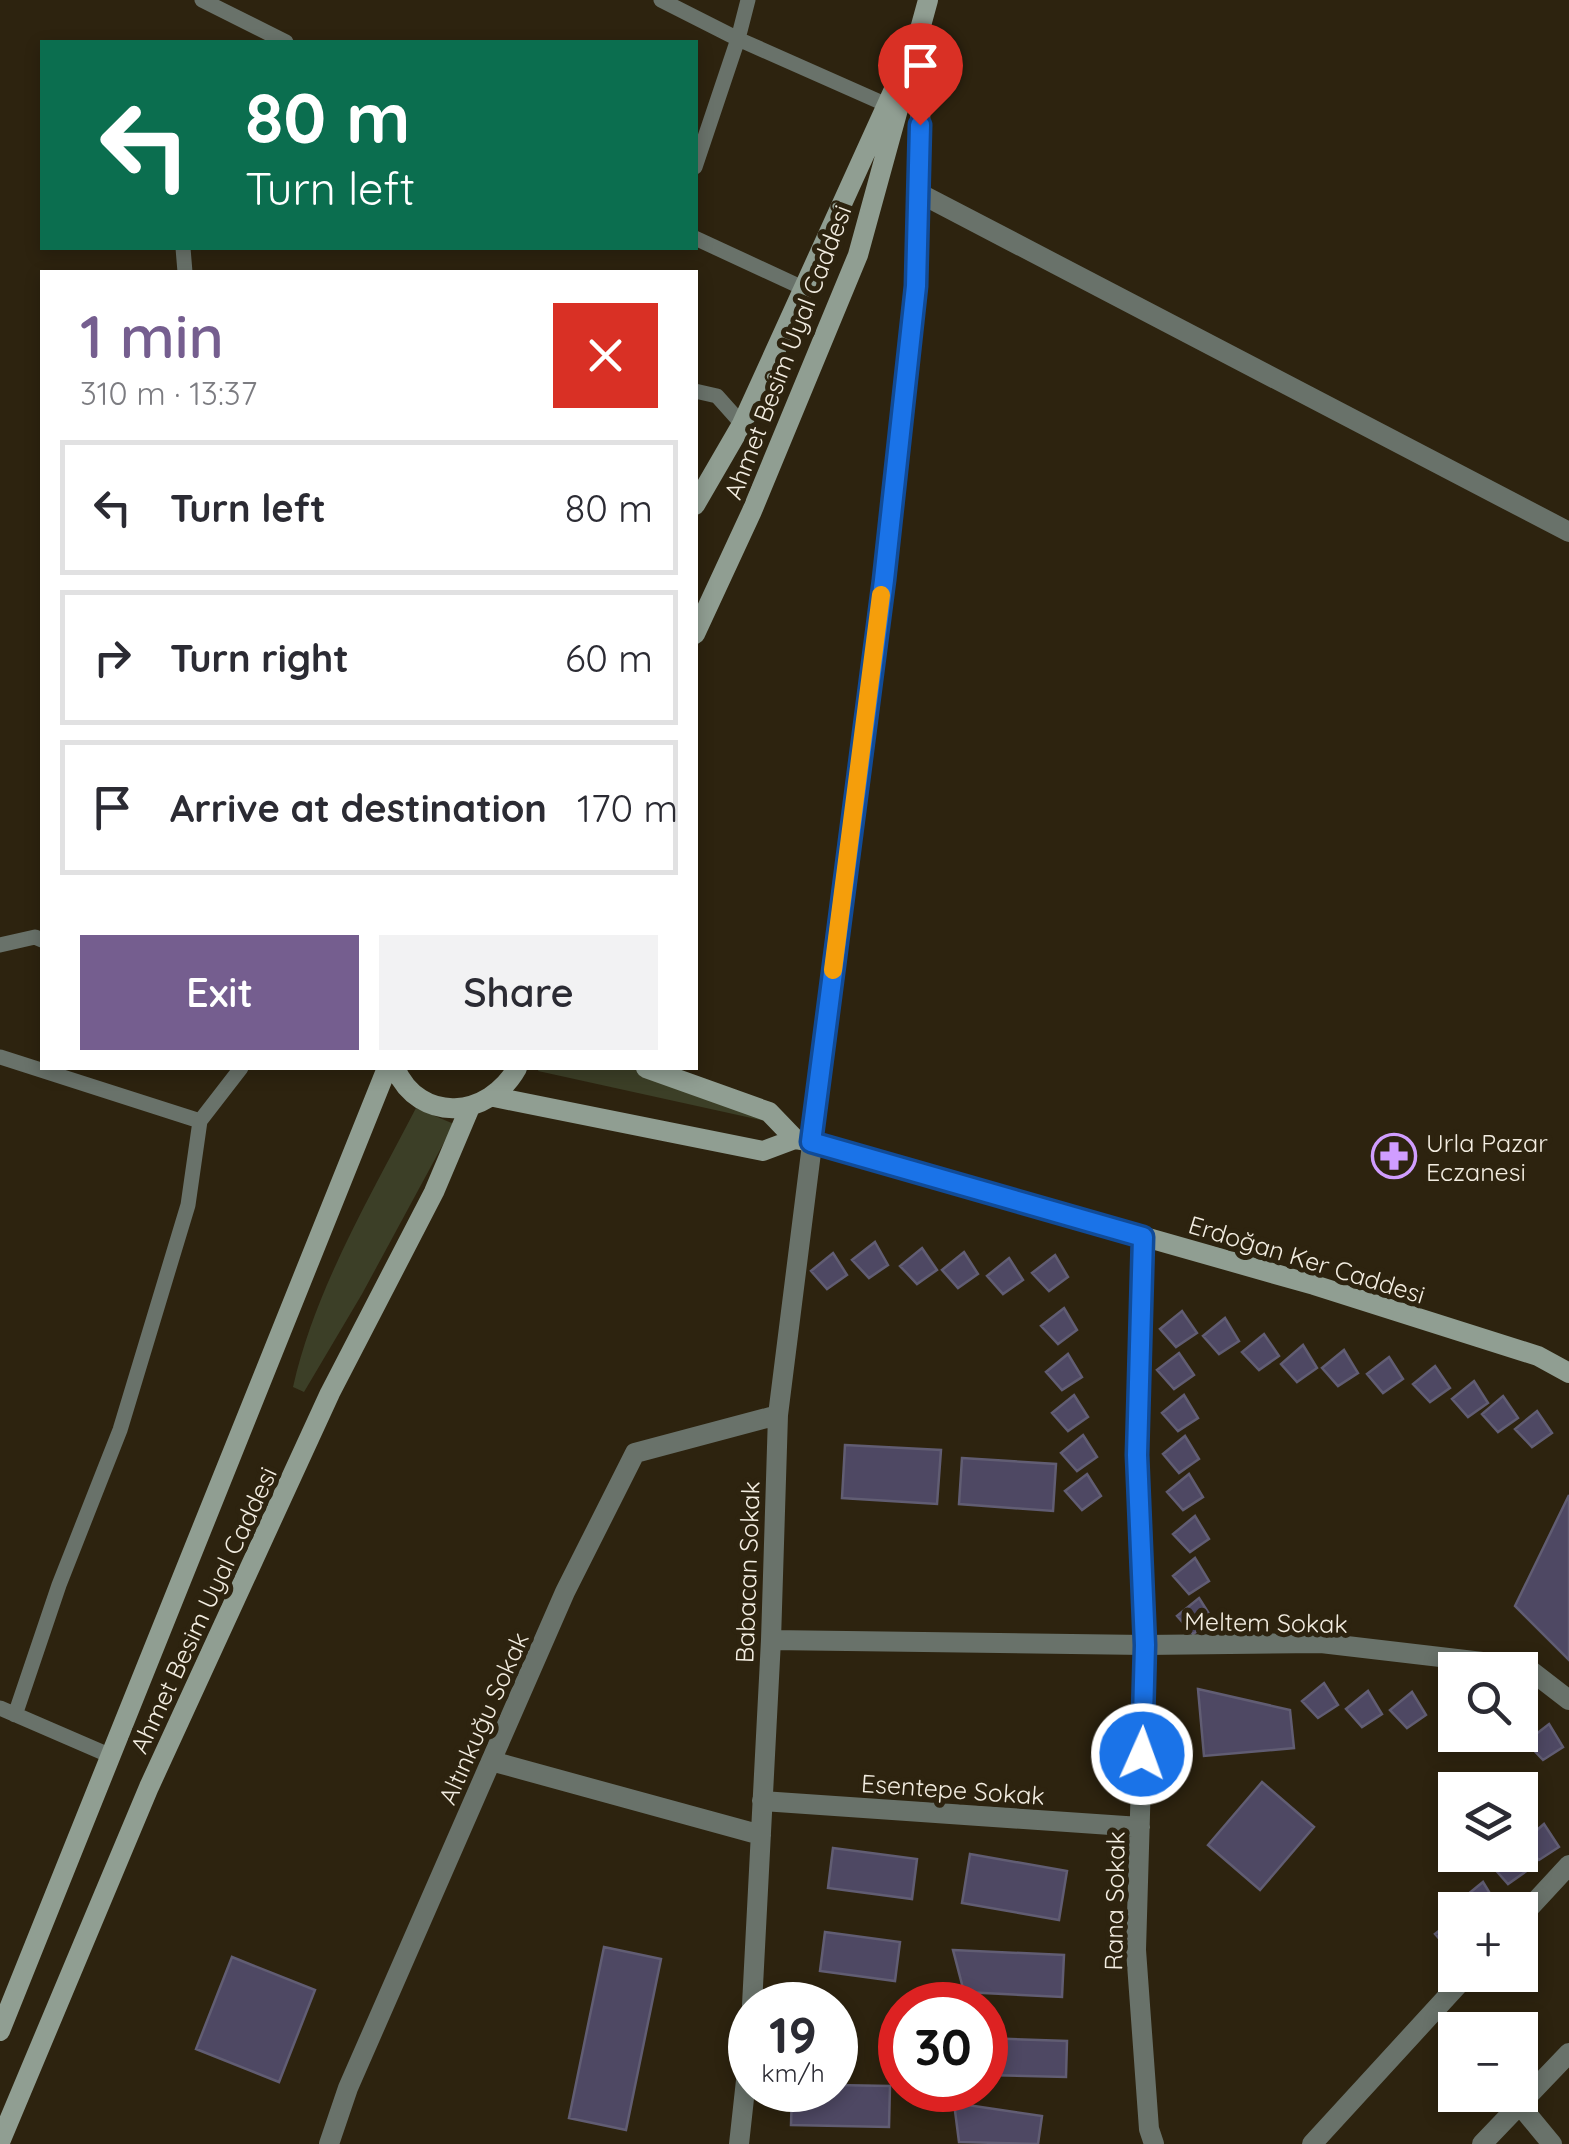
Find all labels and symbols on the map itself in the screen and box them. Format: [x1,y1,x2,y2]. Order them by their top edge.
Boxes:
pin [878,23,963,126]
street label: Ahmet Besim Uyal Caddesi [717,201,857,503]
place label: Urla Pazar Eczanesi [1426,1127,1548,1187]
pharmacy icon: Urla Pazar Eczanesi [1371,1133,1417,1179]
street label: Erdoğan Ker Caddesi [1185,1208,1429,1310]
street label: Ahmet Besim Uyal Caddesi [123,1462,283,1758]
street label: Babacan Sokak [728,1480,766,1664]
street label: Meltem Sokak [1184,1605,1348,1639]
street label: Altınkuğu Sokak [431,1627,535,1809]
position arrow [1090,1702,1194,1806]
street label: Esentepe Sokak [860,1767,1046,1811]
street label: Rana Sokak [1097,1831,1131,1971]
speed limit sign: 30 [878,1982,1008,2112]

